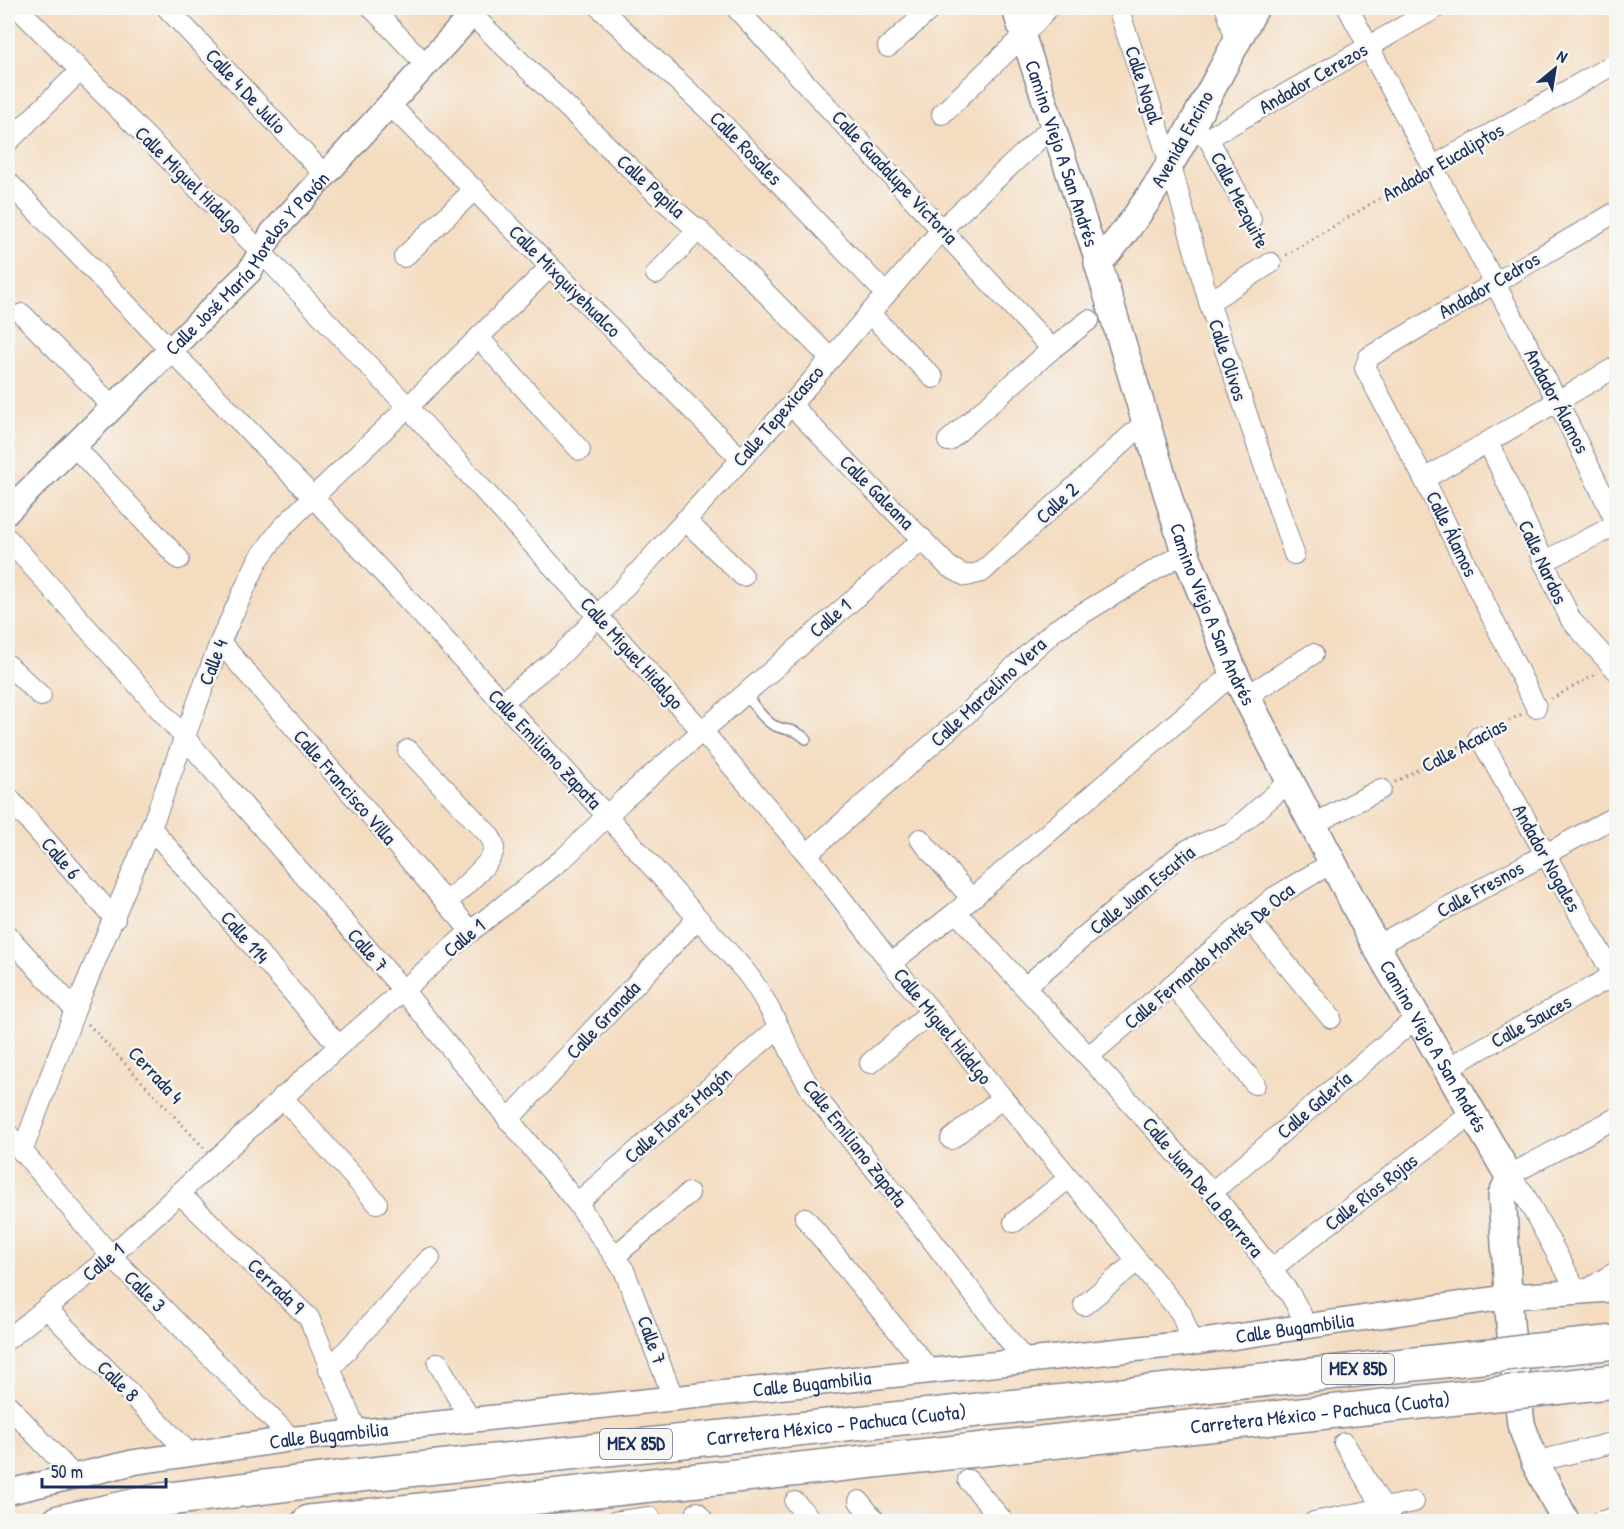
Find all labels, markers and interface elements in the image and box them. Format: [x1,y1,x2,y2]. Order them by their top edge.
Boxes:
street label: Andador Cerezos [1253,35,1372,120]
north arrow [1525,39,1585,99]
street label: Calle 4 De Julio [200,42,293,139]
street label: Calle Nogal [1119,42,1170,128]
text: N [1553,44,1572,68]
street label: Camino Viejo A San Andrés [1019,56,1106,250]
street label: Avenida Encino [1144,86,1219,192]
street label: Calle Guadalupe Victoria [826,104,965,250]
street label: Calle Rosales [704,105,789,191]
street label: Andador Eucaliptos [1377,116,1509,207]
street label: Calle Miguel Hidalgo [129,120,249,240]
street label: Calle Mezquite [1205,147,1276,253]
street label: Calle Papila [611,148,692,224]
street label: Calle José María Morelos Y Pavón [159,165,335,361]
street label: Calle Mixquiyehualco [503,218,628,343]
street label: Andador Cedros [1433,245,1545,324]
street label: Calle Olivos [1203,315,1254,405]
street label: Andador Álamos [1519,344,1596,458]
street label: Calle Tepexicasco [726,359,829,472]
street label: Calle Galeana [834,448,921,535]
street label: Calle 2 [1029,476,1084,529]
street label: Calle Álamos [1420,486,1485,581]
street label: Calle Nardos [1512,515,1575,608]
street label: Camino Viejo A San Andrés [1164,520,1263,710]
street label: Calle Miguel Hidalgo [575,591,690,715]
street label: Calle 1 [803,592,856,643]
street label: Calle Marcelino Vera [924,631,1052,752]
street label: Calle 4 [191,635,234,689]
street label: Calle Emiliano Zapata [483,683,608,815]
street label: Calle Acacias [1416,711,1511,778]
street label: Calle Francisco Villa [288,723,403,850]
street label: Andador Nogales [1507,799,1588,917]
street label: Calle 6 [35,831,87,885]
street label: Calle Juan Escutia [1083,839,1200,940]
street label: Calle Fresnos [1431,853,1528,924]
street label: Calle Fernando Montés De Oca [1118,876,1300,1035]
street label: Calle 114 [215,904,276,969]
street label: Calle 1 [437,912,490,963]
street label: Calle 7 [342,922,395,977]
street label: Camino Viejo A San Andrés [1374,955,1495,1137]
street label: Calle Miguel Hidalgo [888,962,999,1090]
street label: Calle Granada [559,975,646,1065]
street label: Calle Sauces [1486,987,1576,1054]
street label: Cerrada 4 [123,1040,190,1109]
street label: Calle Flores Magón [618,1060,737,1169]
street label: Calle Galería [1271,1065,1357,1145]
street label: Calle Emiliano Zapata [797,1073,914,1212]
street label: Calle Juan De La Barrera [1137,1111,1270,1263]
street label: Calle Ríos Rojas [1319,1147,1423,1236]
street label: Calle 1 [76,1236,129,1287]
street label: Cerrada 9 [242,1252,311,1320]
street label: Calle 3 [119,1264,172,1318]
street label: Calle Bugambilia [1234,1306,1356,1349]
street label: Calle 7 [631,1312,674,1368]
street label: Calle 8 [92,1354,145,1407]
road number: MEX 85D [1322,1354,1394,1384]
street label: Calle Bugambilia [751,1363,873,1403]
street label: Carretera México - Pachuca (Cuota) [1189,1385,1451,1440]
street label: Carretera México - Pachuca (Cuota) [705,1397,968,1452]
street label: Calle Bugambilia [268,1415,389,1455]
road number: MEX 85D [600,1429,672,1459]
scale bar [42,1451,166,1489]
text: 50 m [51,1459,83,1484]

